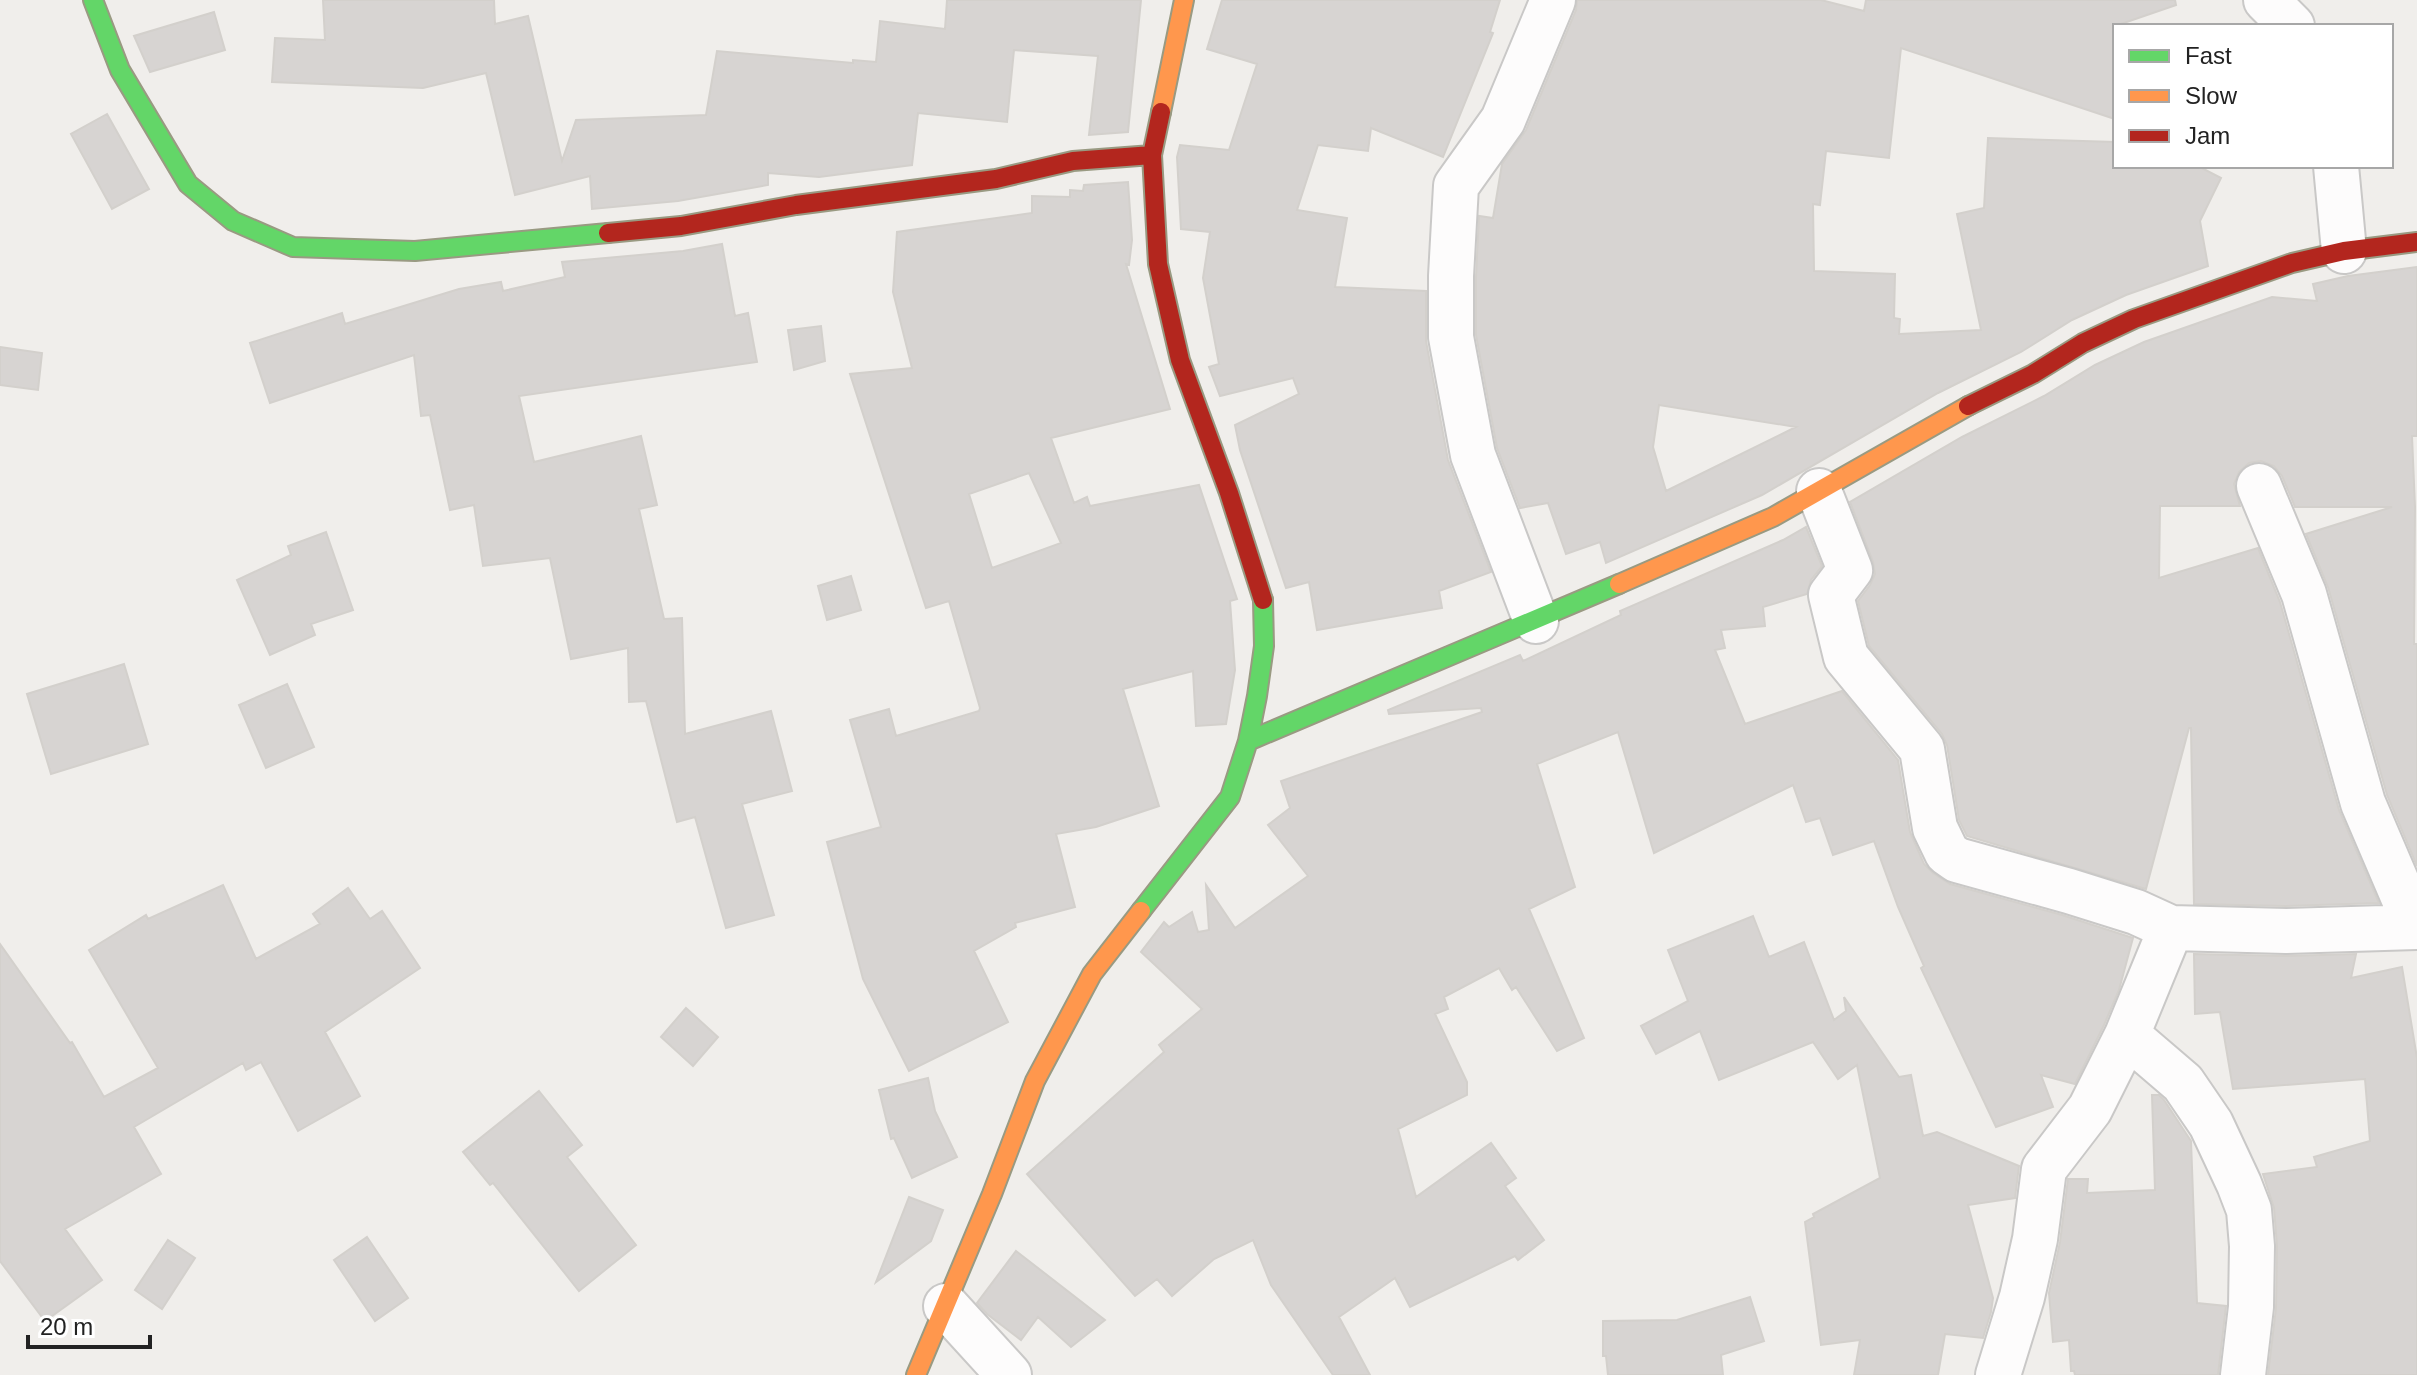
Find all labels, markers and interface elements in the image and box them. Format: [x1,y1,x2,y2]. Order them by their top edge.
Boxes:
legend [2113,24,2393,168]
text: Fast [2185,42,2232,69]
text: Slow [2185,82,2238,109]
text: Jam [2185,122,2230,149]
scale bar [28,1299,150,1349]
text: 20 m [40,1313,93,1340]

